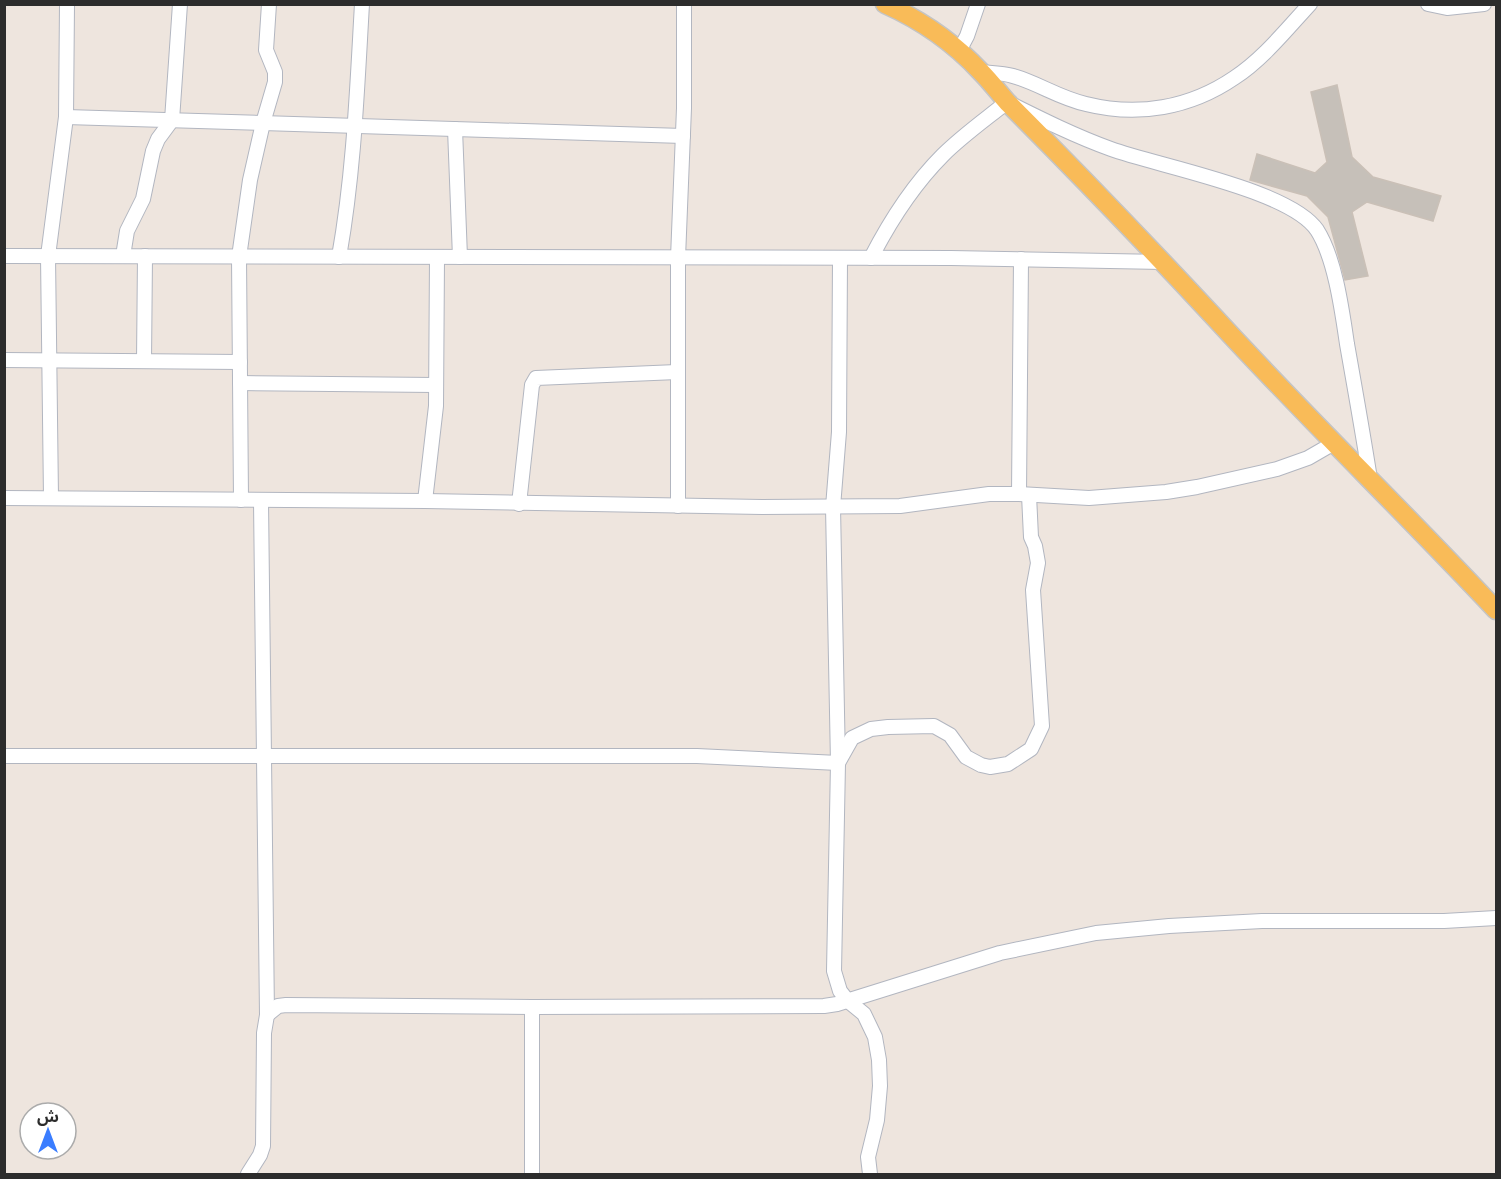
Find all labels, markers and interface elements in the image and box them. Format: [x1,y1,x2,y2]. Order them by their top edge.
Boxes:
north arrow [18,1101,78,1161]
text: ش [37,1107,59,1127]

